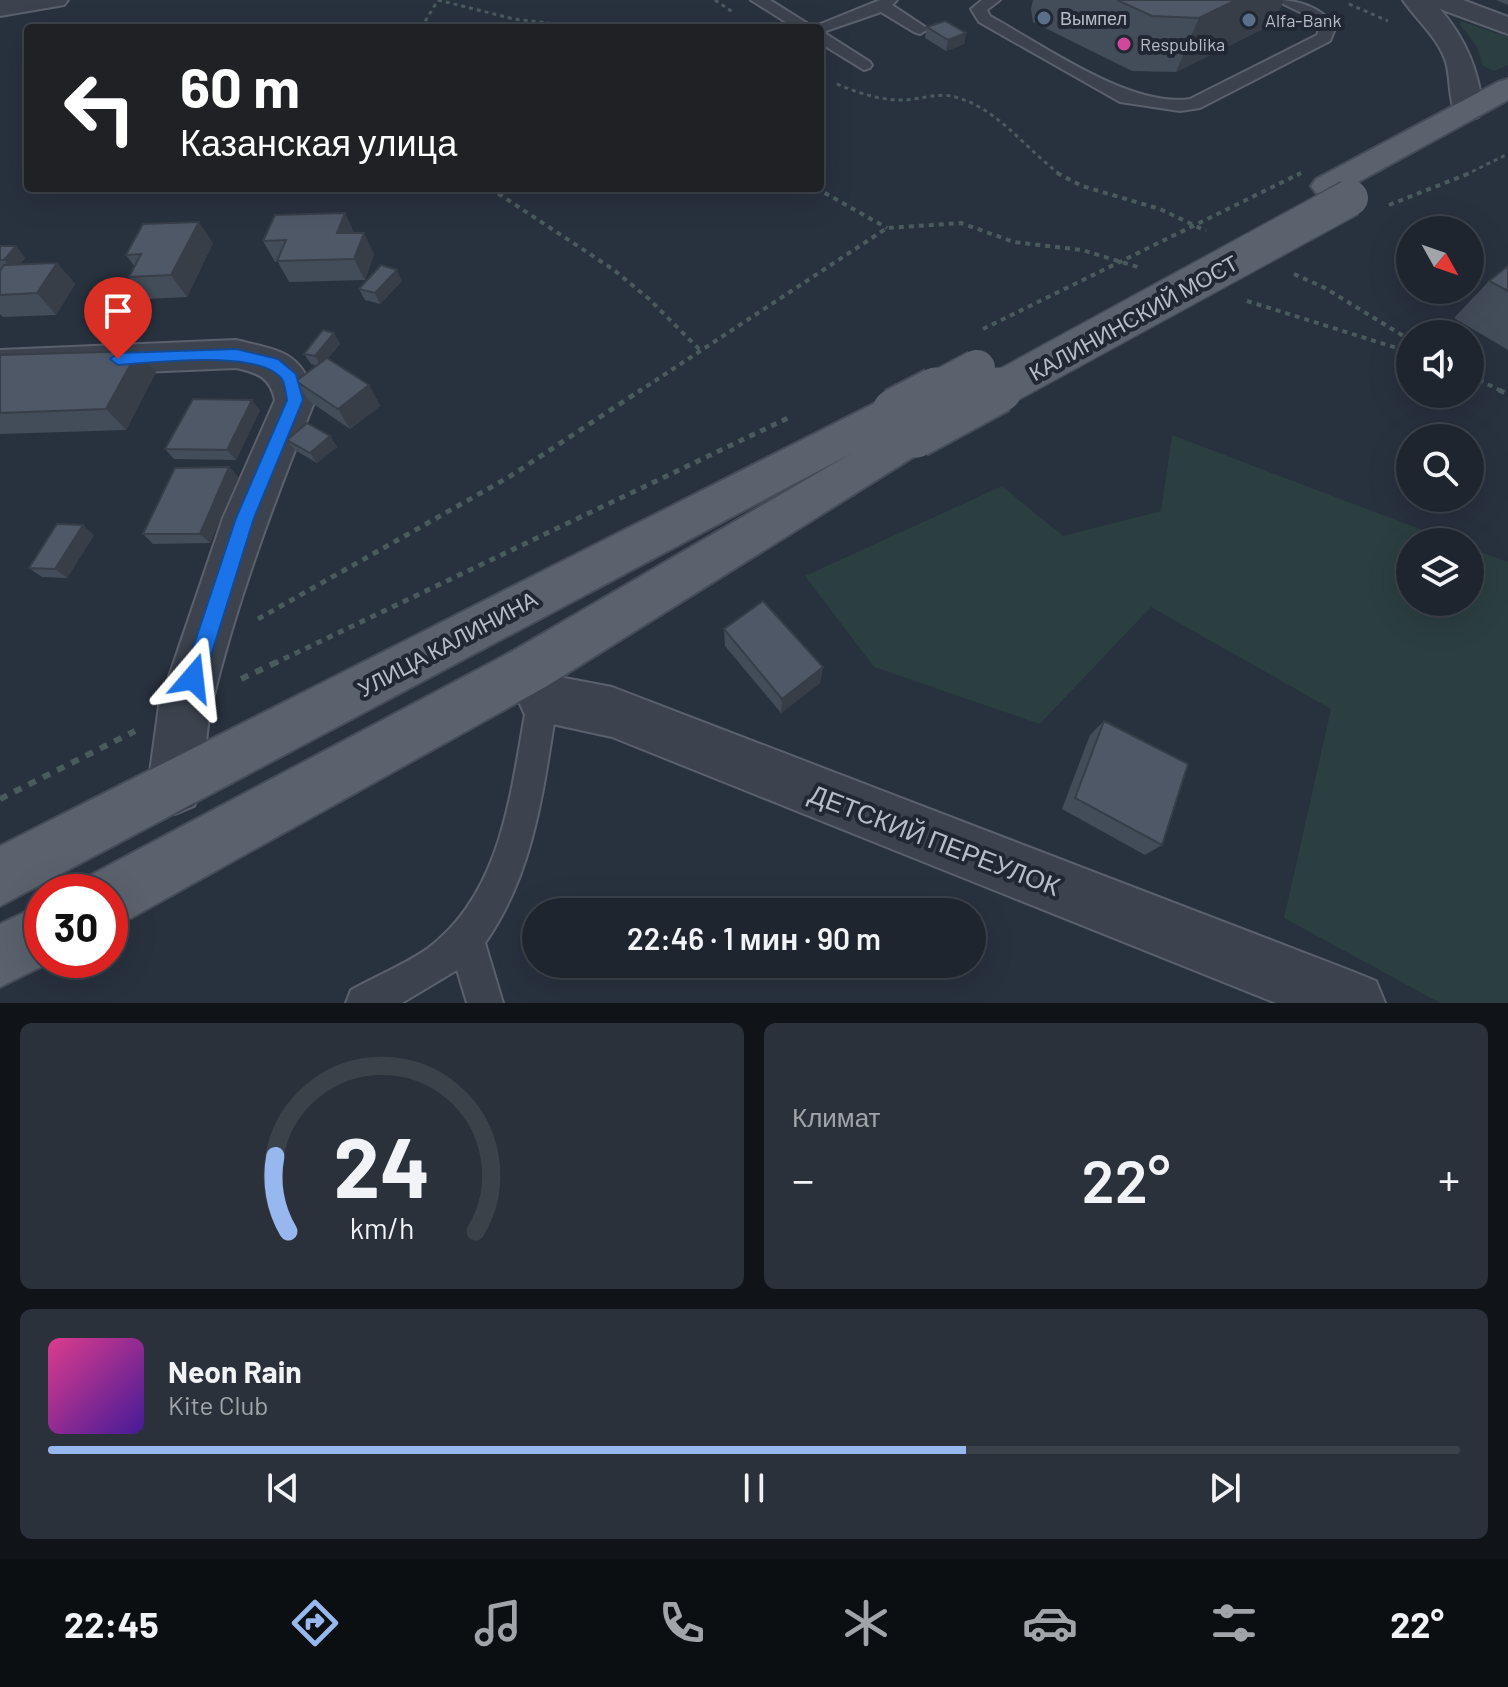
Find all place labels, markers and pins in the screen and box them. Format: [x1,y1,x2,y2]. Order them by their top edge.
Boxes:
place label: Вымпел [1060,7,1127,29]
marker: Вымпел [1035,9,1053,27]
place label: Alfa-Bank [1265,9,1342,31]
marker: Alfa-Bank [1240,11,1258,29]
place label: Respublika [1140,33,1225,55]
marker: Respublika [1115,35,1133,53]
pin [84,277,152,359]

